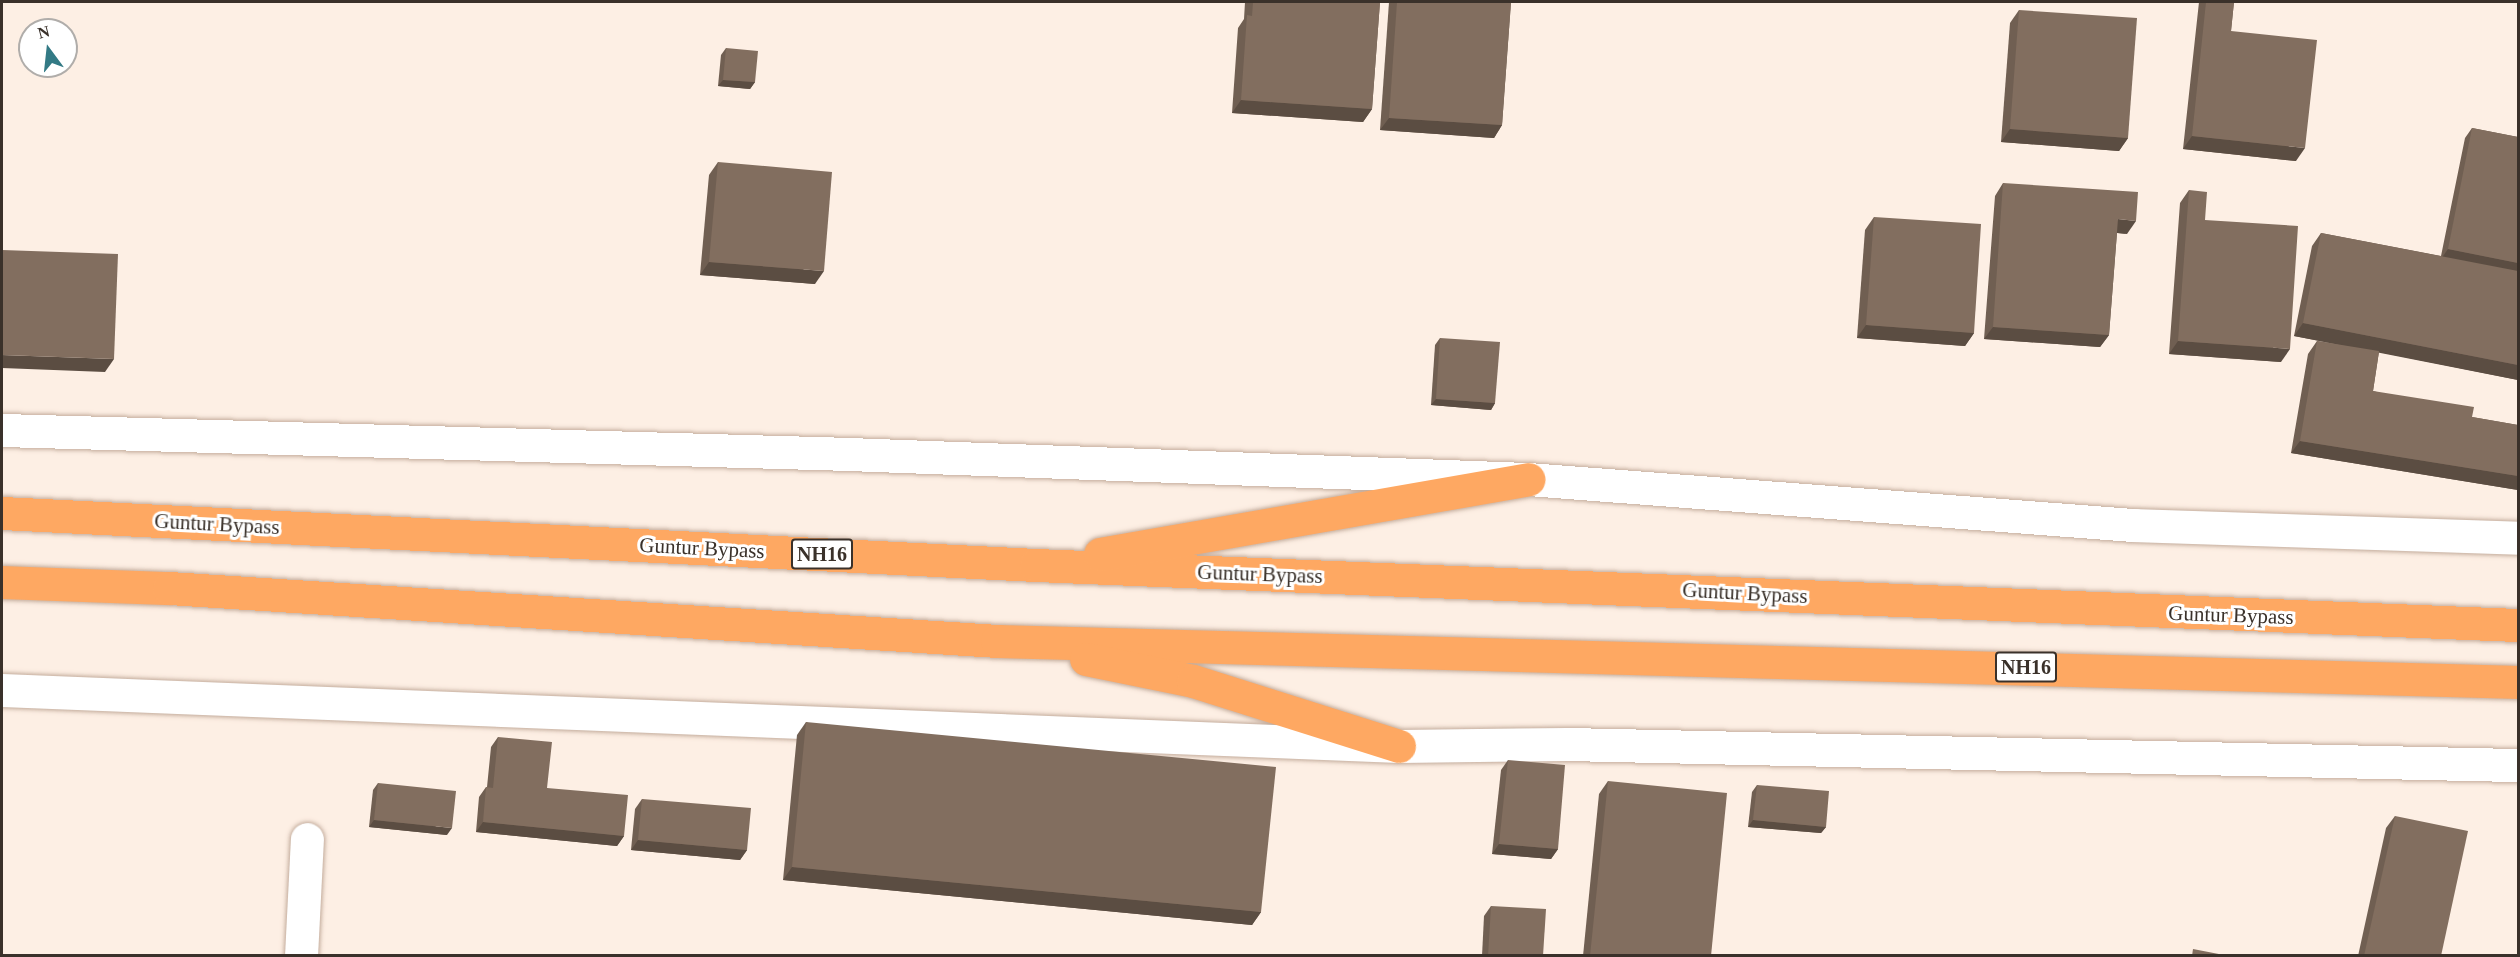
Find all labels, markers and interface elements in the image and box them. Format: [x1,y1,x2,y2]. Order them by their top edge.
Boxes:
north arrow [18,18,78,78]
text: N [36,22,52,42]
street label: Guntur Bypass [154,508,280,540]
street label: Guntur Bypass [639,532,765,564]
road number: NH16 [790,537,854,571]
street label: Guntur Bypass [1197,559,1323,589]
street label: Guntur Bypass [1682,577,1808,609]
street label: Guntur Bypass [2168,600,2294,630]
road number: NH16 [1994,650,2058,684]

